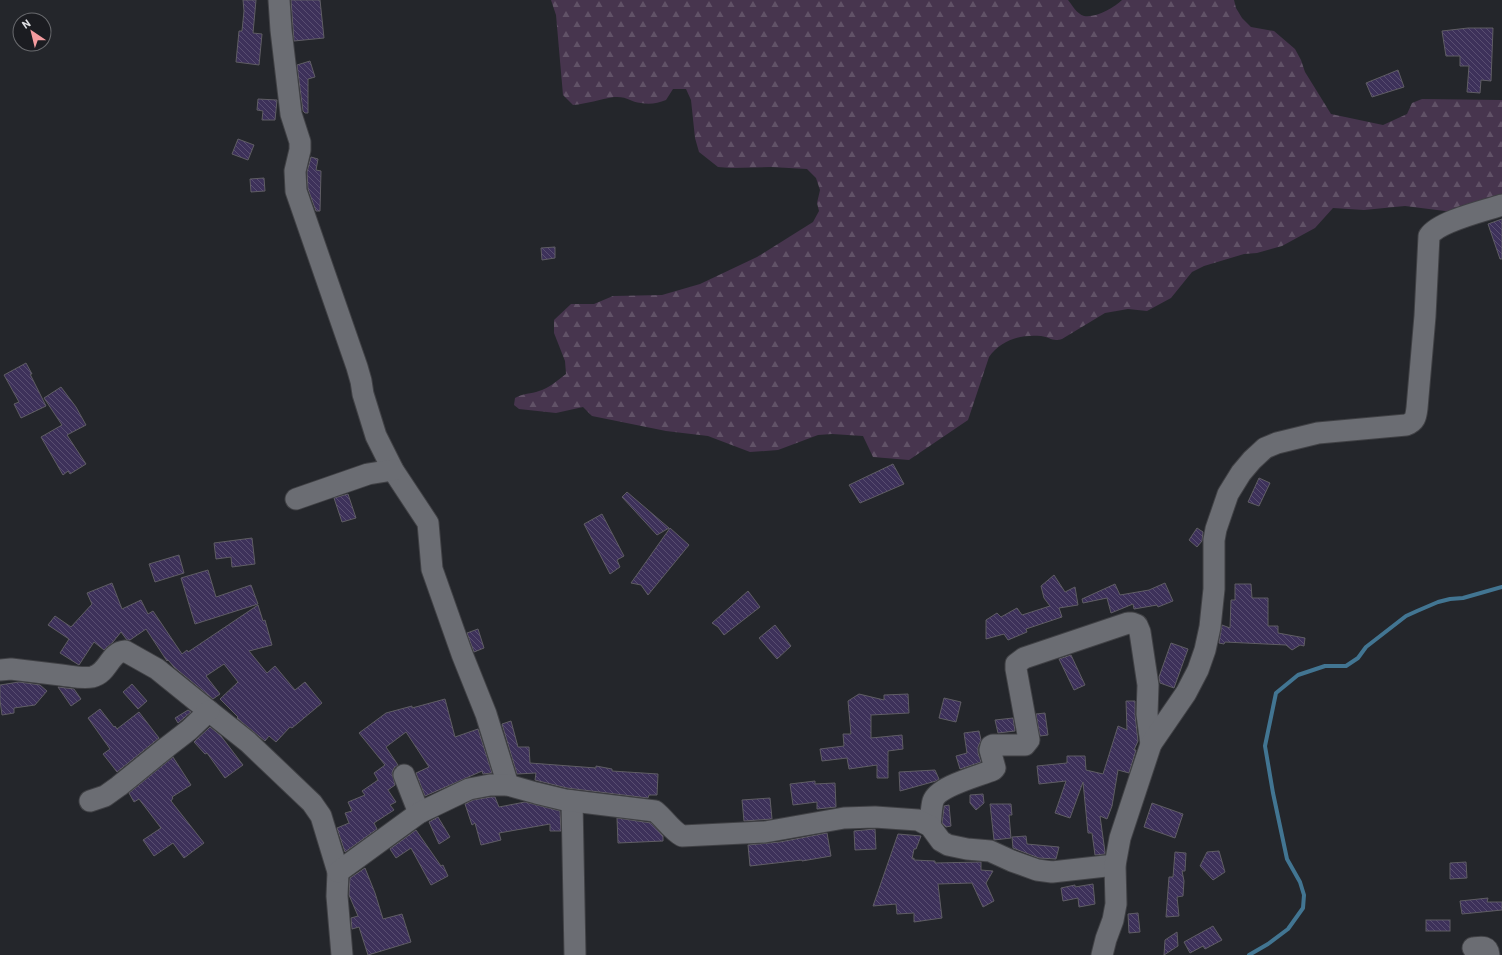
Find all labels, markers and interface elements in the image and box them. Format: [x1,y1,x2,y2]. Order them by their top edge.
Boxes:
north arrow [12,12,52,52]
text: N [19,16,33,31]

